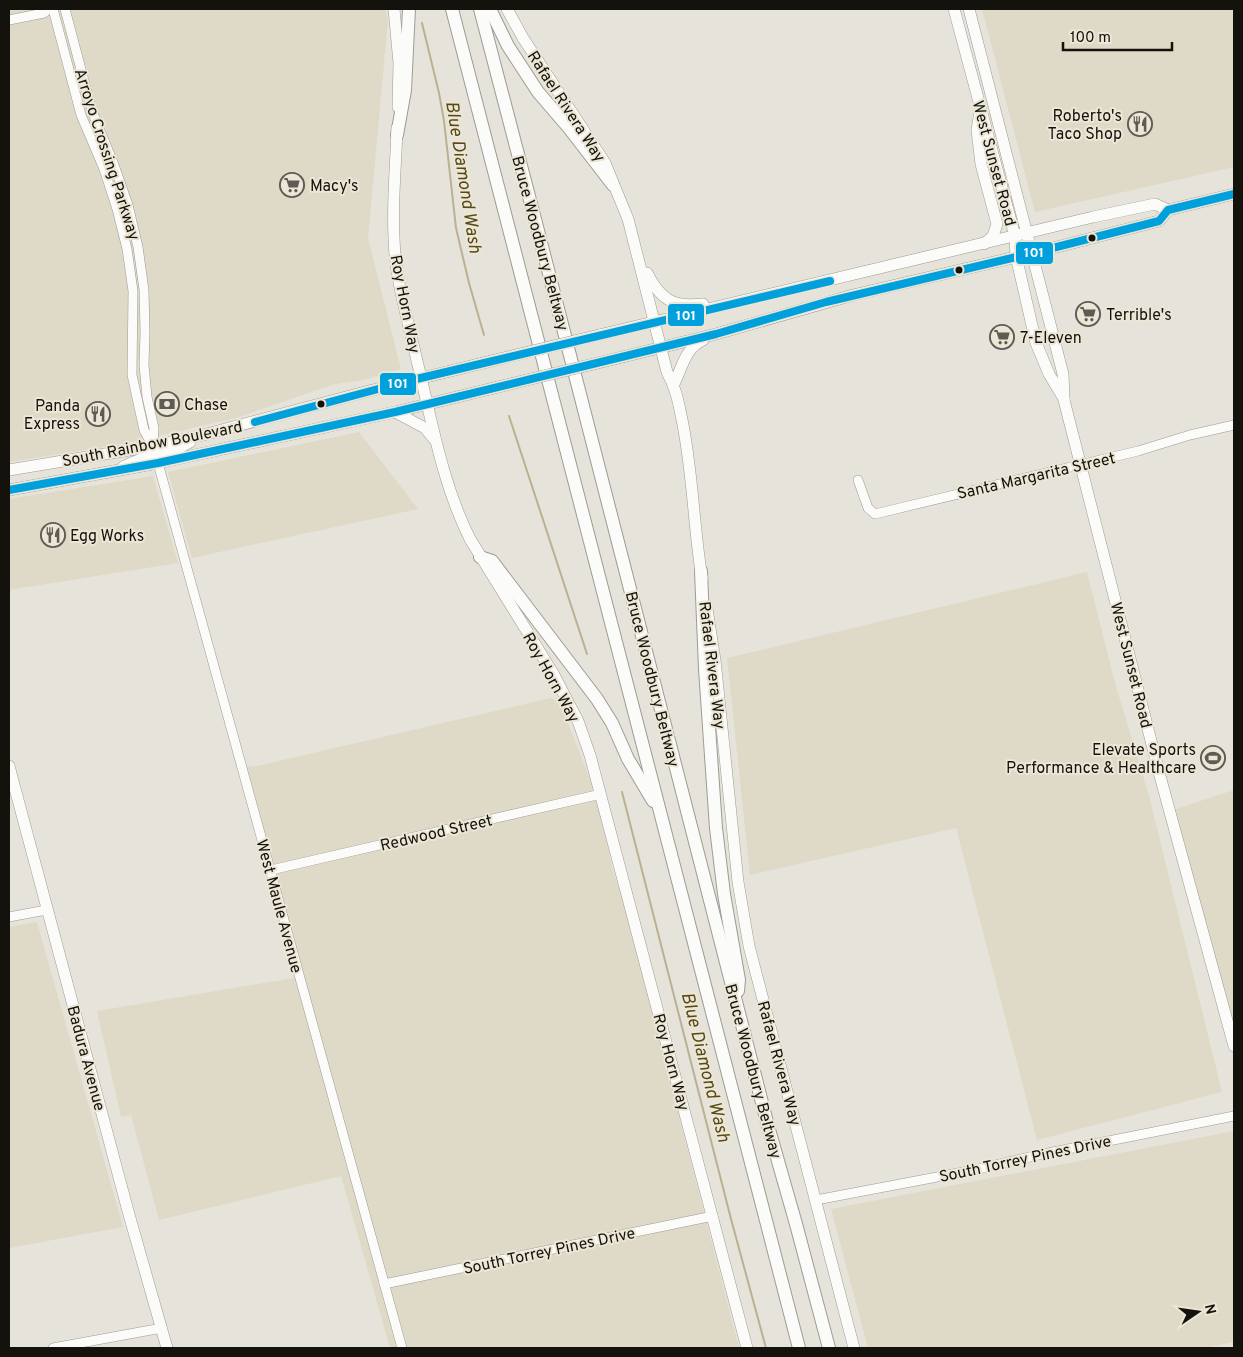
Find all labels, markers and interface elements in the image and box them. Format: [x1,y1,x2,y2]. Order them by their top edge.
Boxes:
scale bar [1063,20,1172,52]
text: 100 m [1070,29,1111,48]
street label: Rafael Rivera Way [522,48,609,166]
street label: Arroyo Crossing Parkway [69,66,143,243]
street label: West Sunset Road [967,99,1019,228]
water label: Blue Diamond Wash [439,100,486,255]
place label: Roberto's Taco Shop [1048,107,1122,145]
restaurant icon: Roberto's Taco Shop [1127,111,1153,137]
street label: Bruce Woodbury Beltway [506,154,572,333]
supermarket icon: Macy's [279,172,305,198]
place label: Macy's [310,177,359,197]
unlabelled marker [1087,233,1097,243]
line badge: 101 [1015,241,1054,265]
text: 101 [1024,245,1044,262]
street label: Roy Horn Way [385,253,423,355]
unlabelled marker [954,265,964,275]
supermarket icon: Terrible's [1075,301,1101,327]
line badge: 101 [667,303,705,327]
place label: Terrible's [1106,306,1172,326]
text: 101 [676,308,696,325]
supermarket icon: 7-Eleven [989,324,1015,350]
place label: 7-Eleven [1020,329,1082,349]
line badge: 101 [379,372,417,396]
text: 101 [388,376,408,393]
bank icon: Chase [154,391,180,417]
place label: Chase [184,396,228,416]
place label: Panda Express [24,397,80,435]
unlabelled marker [316,399,326,409]
restaurant icon: Panda Express [85,401,111,427]
street label: South Rainbow Boulevard [61,418,244,472]
street label: Santa Margarita Street [955,449,1118,505]
restaurant icon: Egg Works [40,522,66,548]
place label: Egg Works [70,527,144,547]
street label: Bruce Woodbury Beltway [620,590,683,769]
street label: Rafael Rivera Way [693,600,729,730]
street label: West Sunset Road [1105,600,1155,731]
street label: Roy Horn Way [517,629,583,726]
place label: Elevate Sports Performance & Healthcare [1006,741,1196,779]
sports icon: Elevate Sports Performance & Healthcare [1200,745,1226,771]
street label: Redwood Street [378,811,495,857]
street label: West Maule Avenue [251,837,306,976]
street label: Bruce Woodbury Beltway [719,982,785,1161]
water label: Blue Diamond Wash [675,990,734,1145]
street label: Rafael Rivera Way [752,999,804,1128]
street label: Badura Avenue [61,1004,109,1113]
street label: Roy Horn Way [647,1012,693,1113]
street label: South Torrey Pines Drive [938,1132,1113,1188]
street label: South Torrey Pines Drive [462,1224,637,1280]
north arrow [1173,1287,1223,1337]
text: N [1200,1303,1219,1316]

